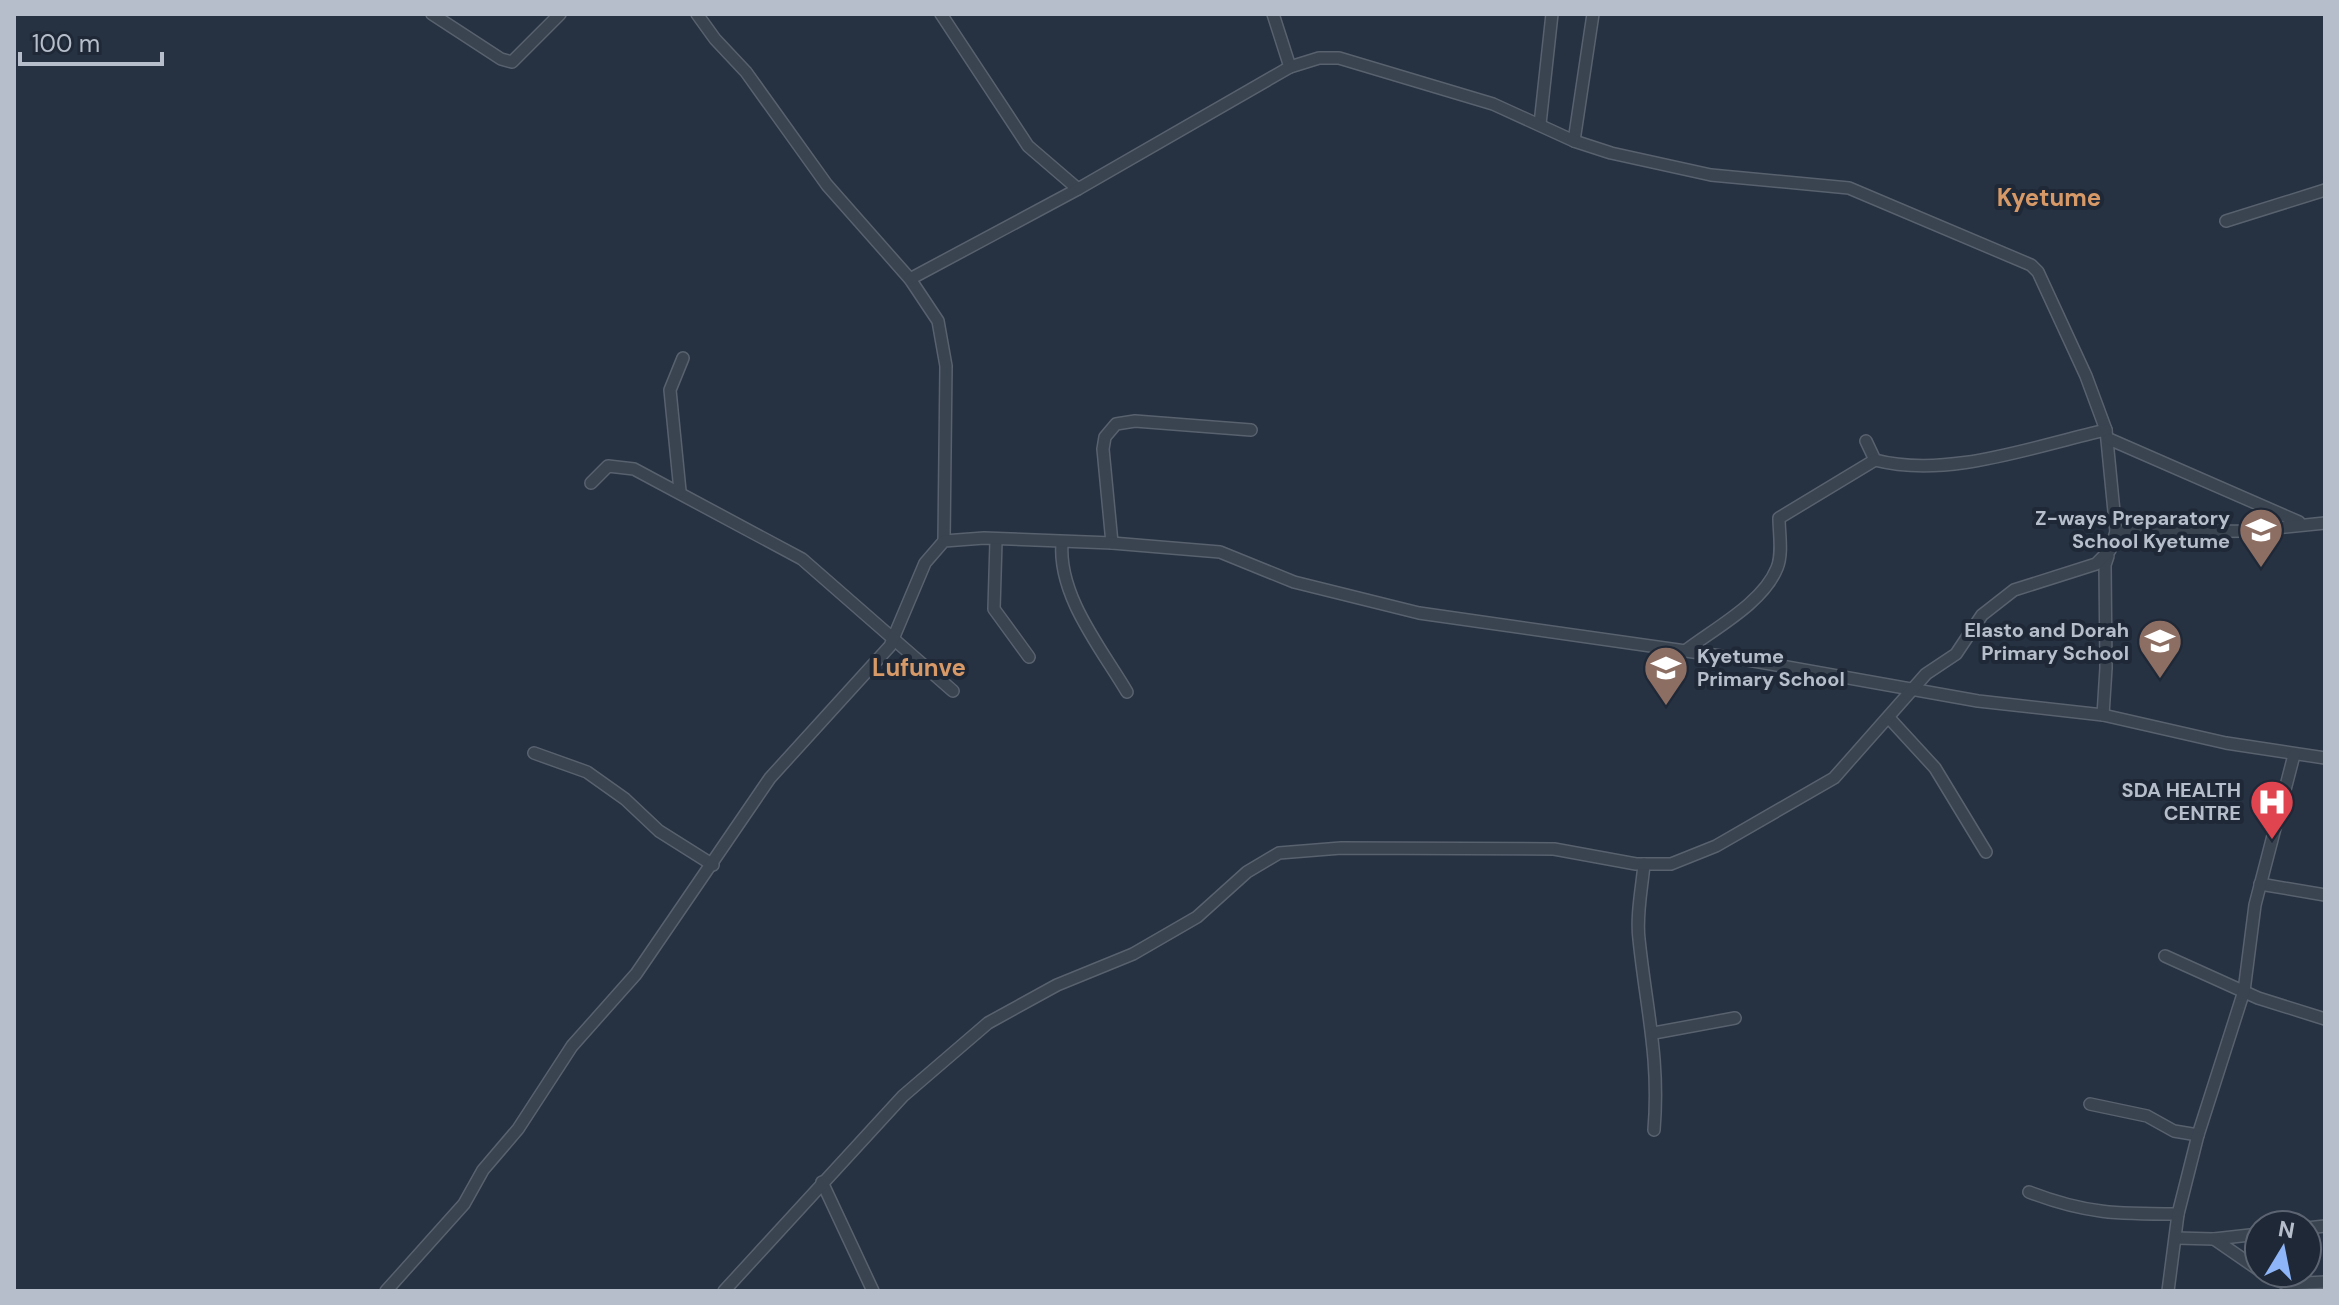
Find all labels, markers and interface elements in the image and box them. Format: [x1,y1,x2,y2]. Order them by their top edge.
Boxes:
scale bar [20,16,162,66]
text: 100 m [32,28,100,59]
district label: Kyetume [1997,182,2101,213]
place label: Z-ways Preparatory School Kyetume [2035,505,2230,554]
school or university icon: Z-ways Preparatory School Kyetume [2237,506,2285,569]
place label: Elasto and Dorah Primary School [1964,617,2129,666]
school or university icon: Elasto and Dorah Primary School [2136,617,2184,680]
place label: Kyetume Primary School [1697,643,1845,692]
school or university icon: Kyetume Primary School [1642,644,1690,707]
district label: Lufunve [872,652,966,683]
place label: SDA HEALTH CENTRE [2122,777,2241,826]
hospital icon: SDA HEALTH CENTRE [2248,778,2296,841]
north arrow [2243,1209,2323,1289]
text: N [2276,1214,2297,1245]

